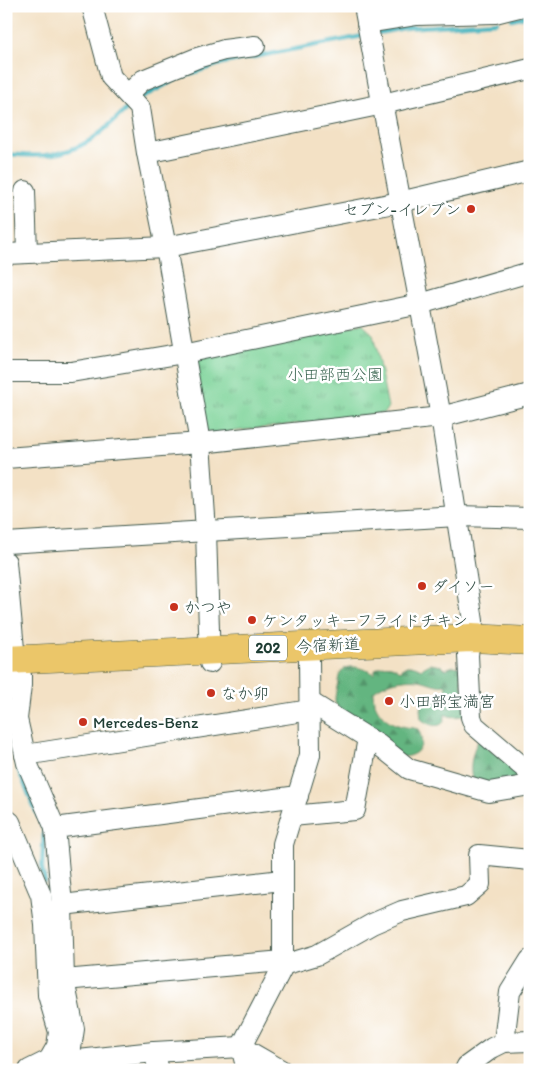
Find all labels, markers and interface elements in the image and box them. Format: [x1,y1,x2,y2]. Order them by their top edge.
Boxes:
place label: セブン-イレブン [343,200,461,219]
marker: セブン-イレブン [465,203,477,215]
park label: 小田部西公園 [287,365,383,384]
place label: ダイソー [432,577,494,596]
marker: ダイソー [416,580,428,592]
place label: かつや [184,598,232,617]
marker: かつや [168,601,180,613]
place label: ケンタッキーフライドチキン [262,611,468,630]
marker: ケンタッキーフライドチキン [246,614,258,626]
street label: 今宿新道 [296,634,360,656]
road number: 202 [249,636,287,660]
place label: なか卯 [221,684,269,703]
marker: なか卯 [205,687,217,699]
place label: 小田部宝満宮 [399,692,495,711]
marker: 小田部宝満宮 [383,695,395,707]
place label: Mercedes-Benz [93,713,199,732]
marker: Mercedes-Benz [77,716,89,728]

